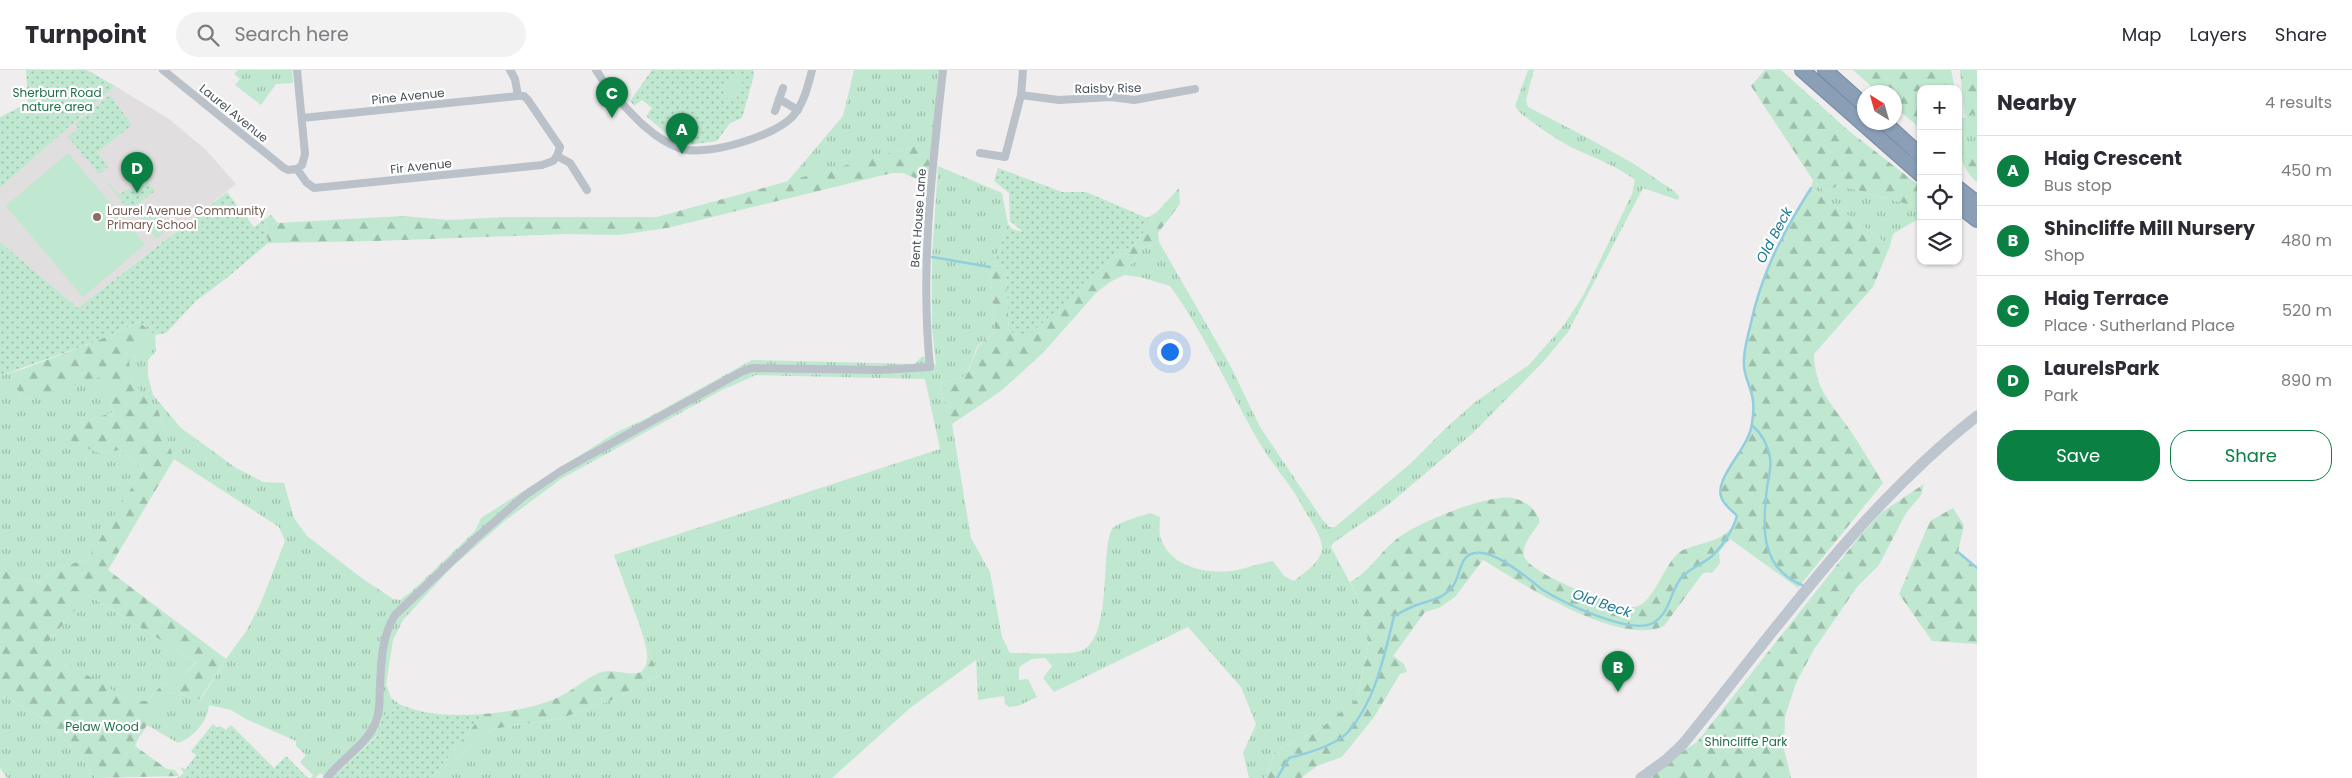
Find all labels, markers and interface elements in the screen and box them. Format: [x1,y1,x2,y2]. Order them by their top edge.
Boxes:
search box [176,12,526,57]
text: Turnpoint [25,18,146,51]
icon: search [194,21,222,49]
text: Search here [234,21,349,48]
text: Map [2122,22,2162,47]
text: Layers [2190,22,2247,47]
text: Share [2275,22,2327,47]
pin: C [596,77,628,118]
street label: Raisby Rise [1075,79,1141,97]
street label: Laurel Avenue [196,80,272,146]
park label: Sherburn Road nature area [13,84,102,115]
street label: Pine Avenue [371,84,445,108]
north arrow [1857,85,1902,130]
map controls [1917,85,1962,265]
button: + [1917,85,1962,130]
text: Nearby [1997,88,2077,117]
text: 4 results [2265,91,2332,114]
pin: A [666,113,698,154]
button: − [1917,130,1962,175]
text: Haig Crescent [2044,145,2182,172]
pin: D [121,152,153,193]
street label: Fir Avenue [389,154,453,178]
text: A [2007,159,2019,182]
text: 450 m [2281,159,2332,182]
street label: Bent House Lane [906,168,930,268]
text: Bus stop [2044,174,2112,197]
button: locate [1917,175,1962,220]
place label: Laurel Avenue Community Primary School [107,202,266,233]
water label: Old Beck [1751,203,1798,267]
marker: Laurel Avenue Community Primary School [91,211,103,223]
text: Shincliffe Mill Nursery [2044,215,2255,242]
button: layers [1917,220,1962,265]
text: B [2008,229,2018,252]
text: 480 m [2281,229,2332,252]
text: Shop [2044,244,2085,267]
text: Haig Terrace [2044,285,2169,312]
text: C [2007,299,2019,322]
text: 520 m [2282,299,2332,322]
text: Place · Sutherland Place [2044,314,2235,337]
your location [1157,339,1183,365]
text: LaurelsPark [2044,355,2159,382]
text: D [2007,369,2019,392]
text: 890 m [2281,369,2332,392]
text: Park [2044,384,2078,407]
button: Save [1997,430,2160,481]
button: Share [2170,430,2332,481]
water label: Old Beck [1570,584,1635,623]
pin: B [1602,651,1634,692]
park label: Pelaw Wood [65,718,139,735]
park label: Shincliffe Park [1705,733,1788,750]

